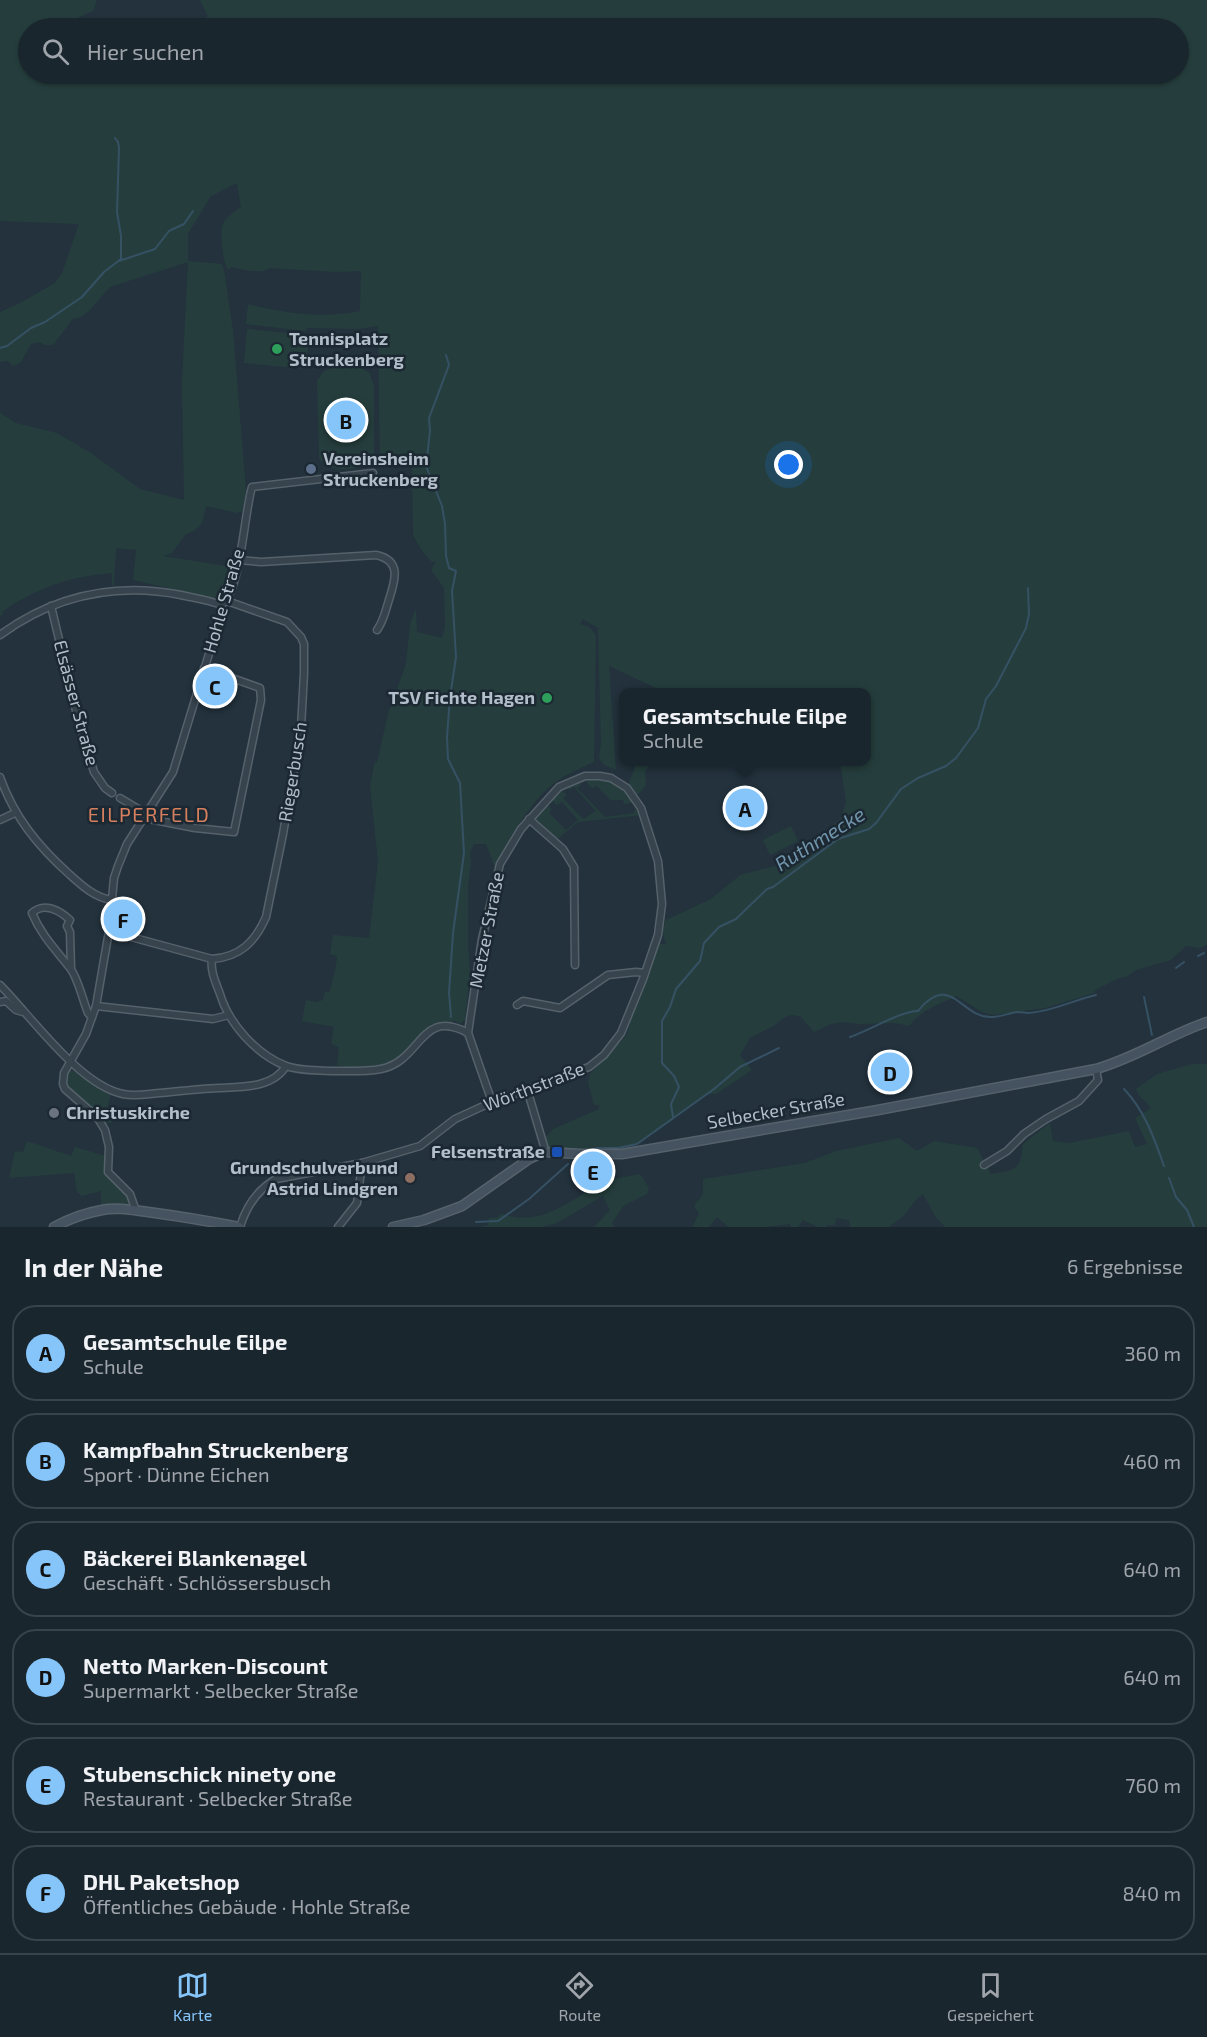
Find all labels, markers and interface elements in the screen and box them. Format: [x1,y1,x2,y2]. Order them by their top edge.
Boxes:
search box [18,18,1189,84]
icon: search [39,35,72,68]
text: Hier suchen [87,38,204,64]
place label: Tennisplatz Struckenberg [289,327,405,370]
marker: Tennisplatz Struckenberg [270,342,284,356]
pin: B [326,398,366,442]
place label: Vereinsheim Struckenberg [323,447,439,490]
your location [774,450,803,479]
marker: Vereinsheim Struckenberg [304,462,318,476]
street label: Hohle Straße [198,546,248,655]
street label: Elsässer Straße [50,638,104,768]
pin: C [196,664,234,708]
place label: TSV Fichte Hagen [388,686,535,708]
popup [619,688,871,766]
marker: TSV Fichte Hagen [540,691,554,705]
text: Gesamtschule Eilpe [643,702,847,728]
street label: Riegerbusch [273,720,311,823]
text: Schule [643,728,703,752]
pin: A [726,786,764,830]
water label: Ruthmecke [770,801,869,875]
district label: EILPERFELD [88,802,210,826]
street label: Metzer Straße [464,870,508,990]
pin: F [104,896,142,942]
pin: D [870,1050,910,1094]
street label: Wörthstraße [480,1057,587,1115]
street label: Selbecker Straße [705,1087,846,1133]
place label: Christuskirche [66,1101,190,1123]
marker: Christuskirche [47,1106,61,1120]
place label: Felsenstraße [431,1140,545,1162]
marker: Felsenstraße [550,1145,564,1159]
pin: E [574,1148,612,1194]
place label: Grundschulverbund Astrid Lindgren [230,1156,398,1199]
marker: Grundschulverbund Astrid Lindgren [403,1171,417,1185]
text: In der Nähe [24,1251,163,1282]
text: 6 Ergebnisse [1067,1254,1183,1278]
text: Gesamtschule Eilpe [83,1328,287,1354]
text: A [39,1341,52,1365]
text: 360 m [1124,1341,1181,1365]
text: Schule [83,1354,144,1378]
text: Kampfbahn Struckenberg [83,1436,348,1462]
text: B [39,1449,52,1473]
text: 460 m [1123,1449,1181,1473]
text: Sport · Dünne Eichen [83,1462,270,1486]
text: Bäckerei Blankenagel [83,1544,307,1570]
text: C [40,1557,51,1581]
text: 640 m [1123,1557,1181,1581]
text: Geschäft · Schlössersbusch [83,1570,331,1594]
text: Netto Marken-Discount [83,1652,328,1678]
text: D [39,1665,52,1689]
text: 640 m [1123,1665,1181,1689]
text: Supermarkt · Selbecker Straße [83,1678,358,1702]
text: Stubenschick ninety one [83,1760,336,1786]
text: E [40,1773,51,1797]
text: 760 m [1125,1773,1181,1797]
text: Restaurant · Selbecker Straße [83,1786,353,1810]
text: DHL Paketshop [83,1868,240,1894]
text: F [40,1881,51,1905]
text: 840 m [1123,1881,1181,1905]
text: Öffentliches Gebäude · Hohle Straße [83,1894,410,1918]
tab: Karte [173,1969,212,2024]
tab: Route [558,1969,601,2024]
tab: Gespeichert [947,1969,1034,2024]

